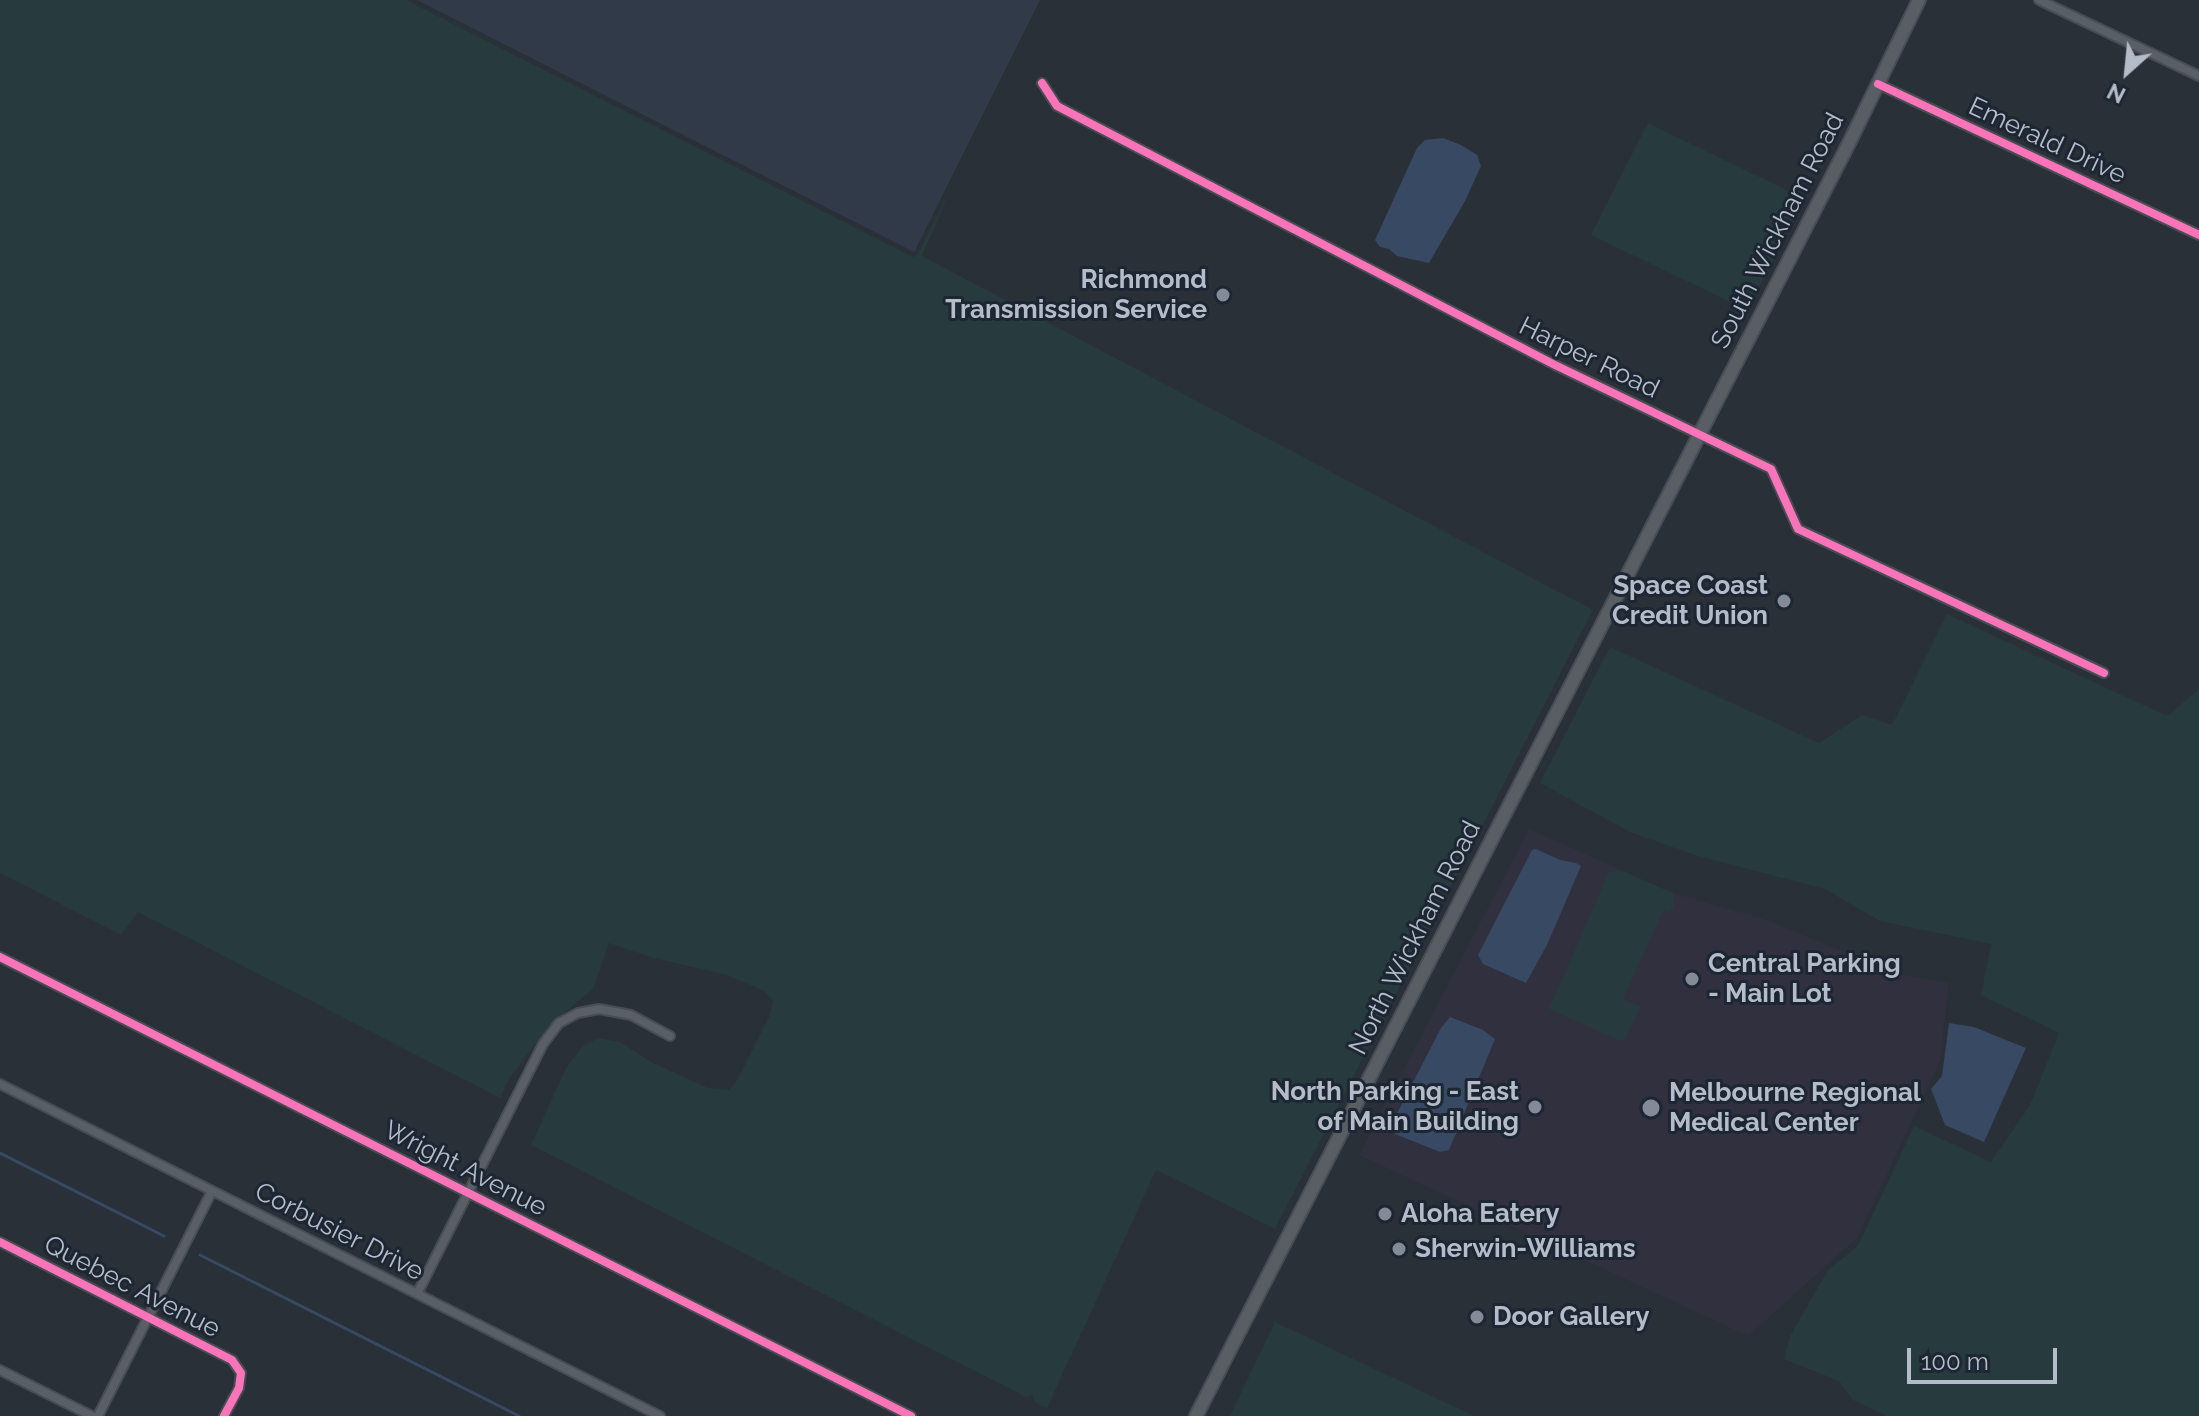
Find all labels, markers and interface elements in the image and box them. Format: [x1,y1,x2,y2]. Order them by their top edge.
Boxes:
north arrow [2087,32,2167,112]
text: N [2103,78,2129,109]
street label: Emerald Drive [1963,91,2131,191]
street label: South Wickham Road [1705,108,1851,354]
place label: Richmond Transmission Service [945,264,1207,326]
marker: Richmond Transmission Service [1214,286,1232,304]
street label: Harper Road [1514,311,1664,405]
place label: Space Coast Credit Union [1612,570,1768,632]
marker: Space Coast Credit Union [1775,592,1793,610]
street label: North Wickham Road [1343,816,1487,1060]
place label: Central Parking - Main Lot [1708,948,1901,1010]
marker: Central Parking - Main Lot [1683,970,1701,988]
place label: North Parking - East of Main Building [1271,1076,1519,1138]
place label: Melbourne Regional Medical Center [1669,1077,1921,1138]
marker: Melbourne Regional Medical Center [1640,1097,1662,1119]
marker: North Parking - East of Main Building [1526,1098,1544,1116]
street label: Wright Avenue [378,1115,552,1223]
street label: Corbusier Drive [249,1176,429,1288]
place label: Aloha Eatery [1401,1198,1559,1230]
marker: Aloha Eatery [1376,1205,1394,1223]
street label: Quebec Avenue [39,1229,225,1345]
place label: Sherwin-Williams [1415,1233,1636,1265]
marker: Sherwin-Williams [1390,1240,1408,1258]
place label: Door Gallery [1493,1301,1650,1333]
marker: Door Gallery [1468,1308,1486,1326]
scale bar [1911,1332,2061,1382]
text: 100 m [1921,1347,1989,1376]

